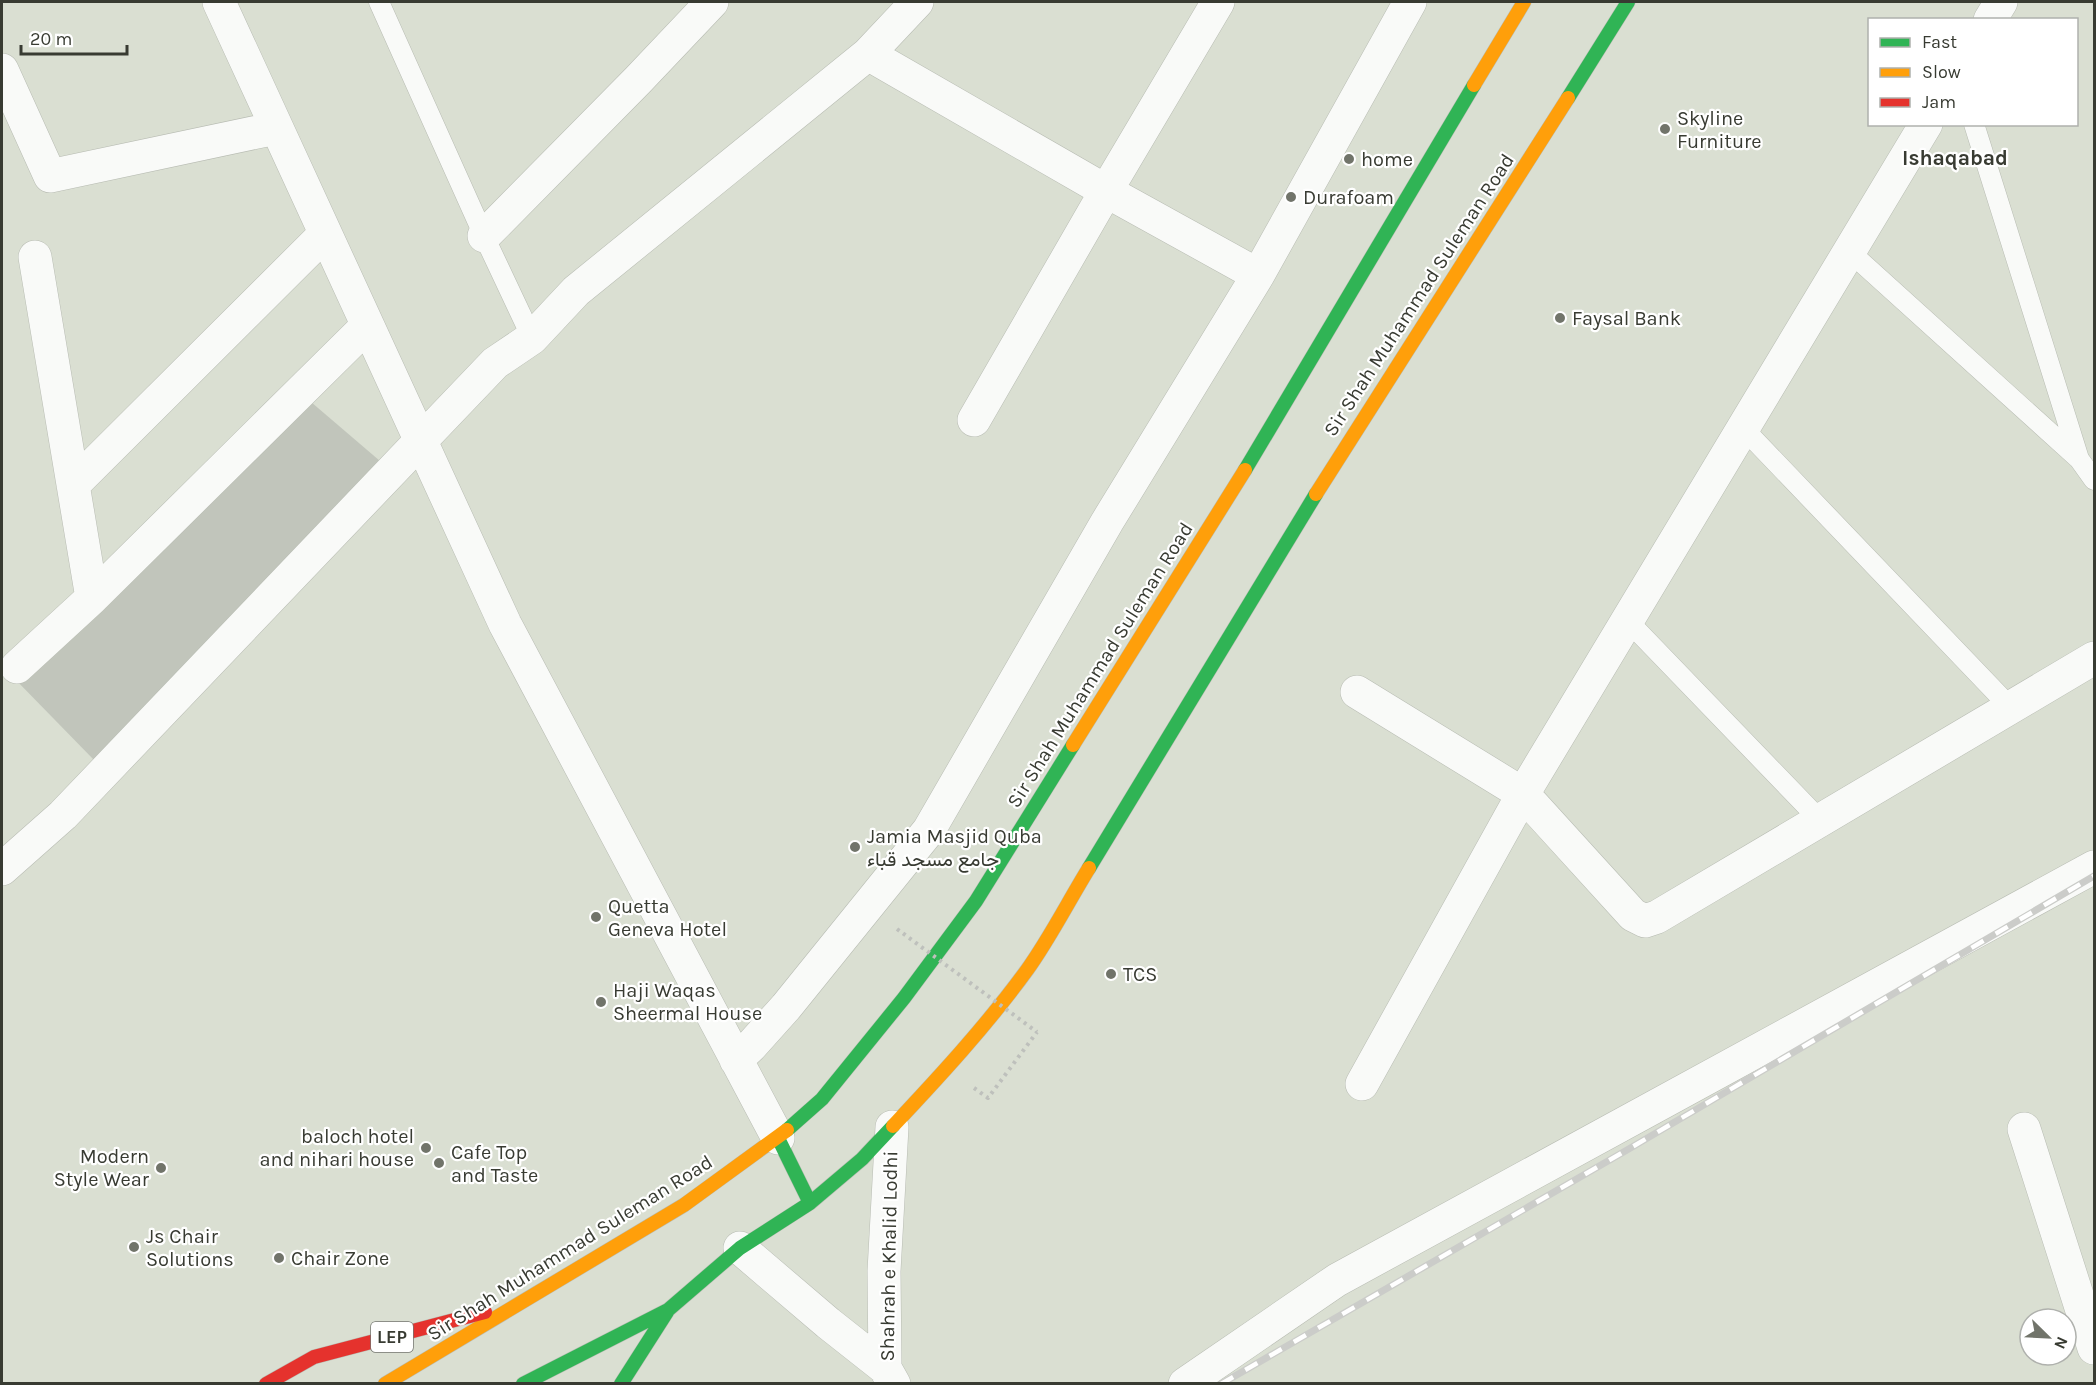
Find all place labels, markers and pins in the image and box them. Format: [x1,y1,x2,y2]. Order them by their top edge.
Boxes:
place label: Skyline Furniture [1677,107,1762,153]
marker: Skyline Furniture [1658,122,1672,136]
place label: home [1361,148,1413,171]
marker: home [1342,152,1356,166]
place label: Durafoam [1303,186,1394,209]
marker: Durafoam [1284,190,1298,204]
place label: Faysal Bank [1572,307,1681,330]
marker: Faysal Bank [1553,311,1567,325]
place label: Jamia Masjid Quba جامع مسجد قباء [867,825,1042,873]
marker: Jamia Masjid Quba جامع مسجد قباء [848,840,862,854]
place label: Quetta Geneva Hotel [608,895,727,941]
marker: Quetta Geneva Hotel [589,910,603,924]
place label: TCS [1123,963,1157,986]
marker: TCS [1104,967,1118,981]
place label: Haji Waqas Sheermal House [613,979,762,1025]
marker: Haji Waqas Sheermal House [594,995,608,1009]
place label: baloch hotel and nihari house [259,1125,414,1171]
marker: baloch hotel and nihari house [419,1141,433,1155]
place label: Cafe Top and Taste [451,1141,538,1187]
place label: Modern Style Wear [54,1145,150,1191]
marker: Cafe Top and Taste [432,1156,446,1170]
marker: Modern Style Wear [154,1161,168,1175]
place label: Js Chair Solutions [146,1225,234,1271]
marker: Js Chair Solutions [127,1240,141,1254]
place label: Chair Zone [291,1247,389,1270]
marker: Chair Zone [272,1251,286,1265]

